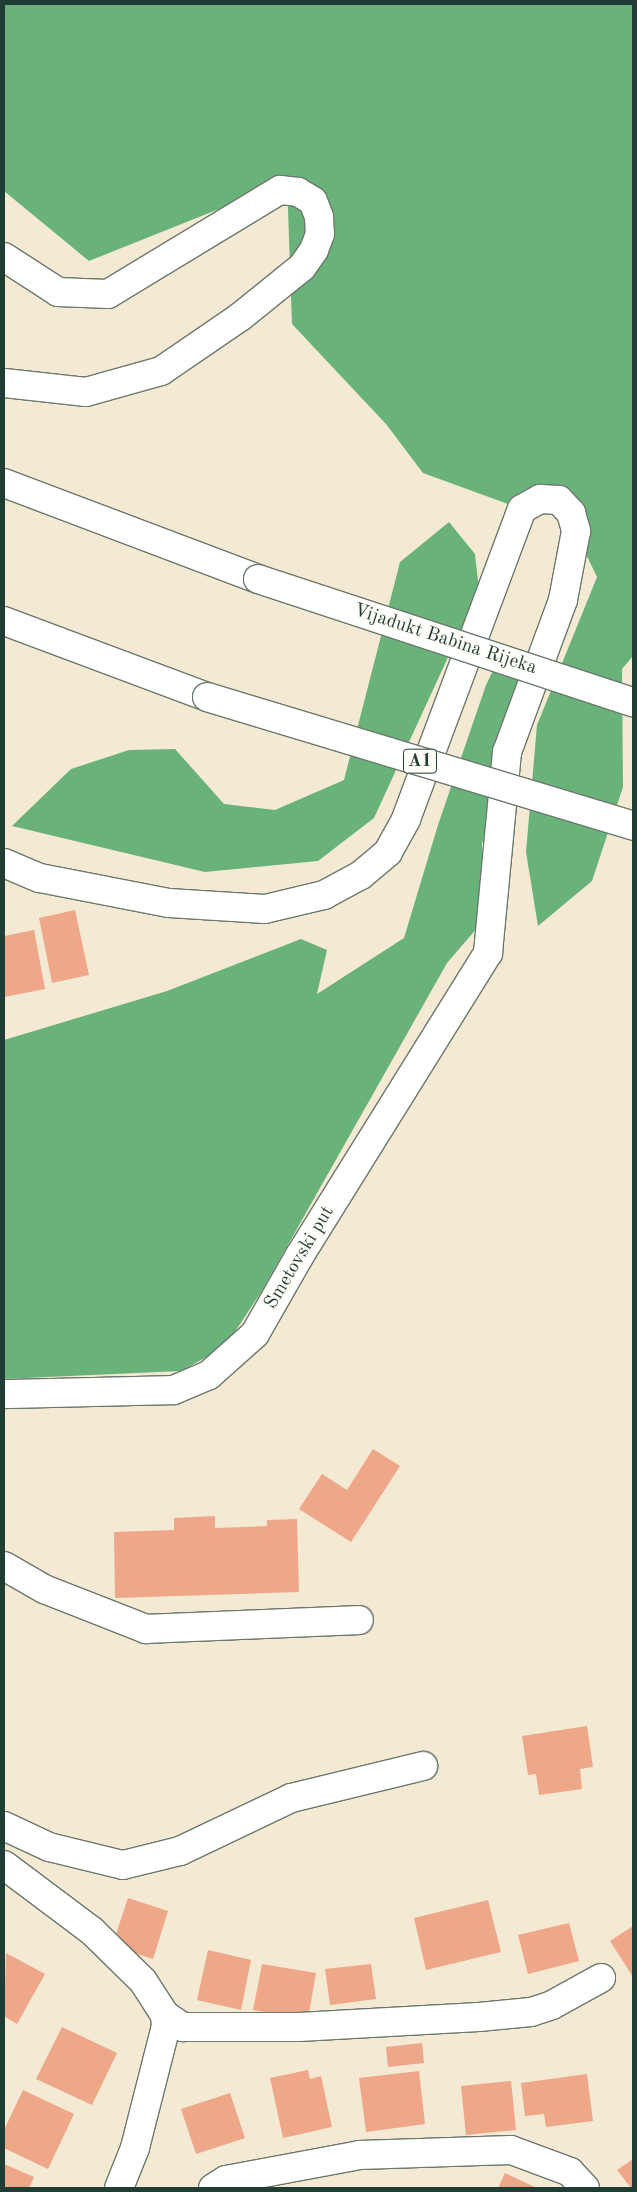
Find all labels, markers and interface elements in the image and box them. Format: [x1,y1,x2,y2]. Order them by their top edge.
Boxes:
street label: Vijadukt Babina Rijeka [350,600,540,680]
road number: A1 [402,746,438,776]
street label: Smetovski put [260,1202,340,1314]

